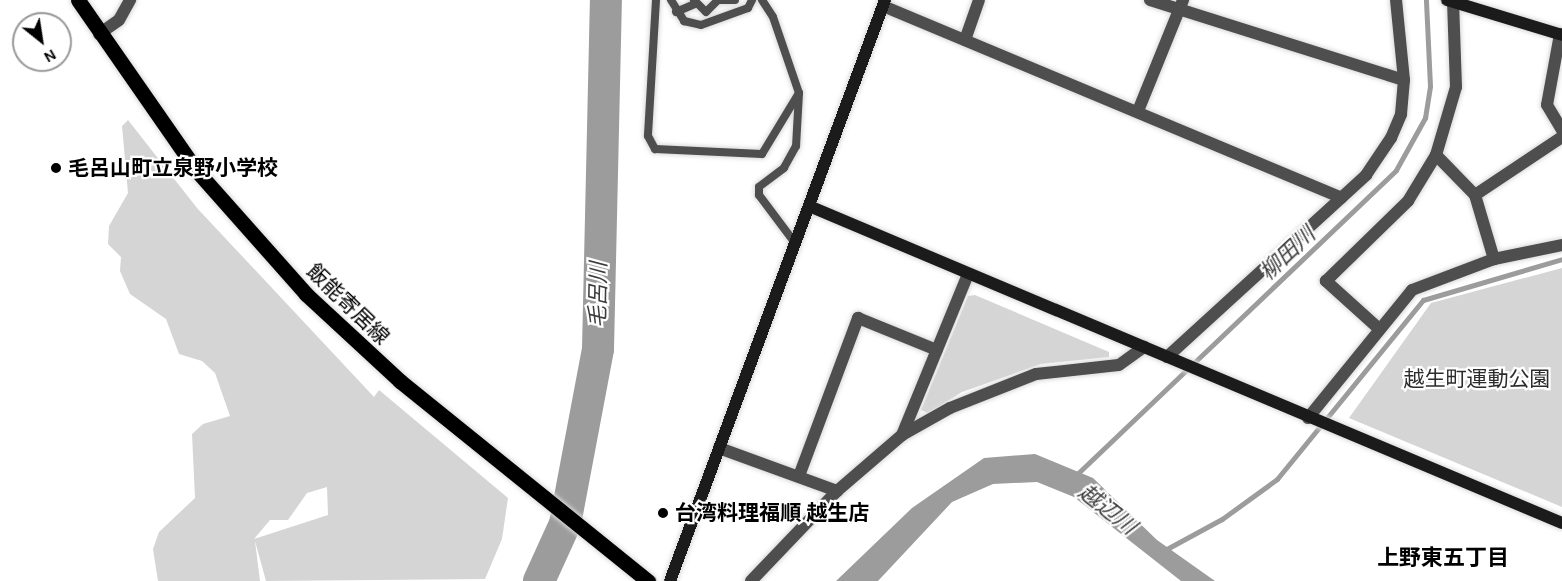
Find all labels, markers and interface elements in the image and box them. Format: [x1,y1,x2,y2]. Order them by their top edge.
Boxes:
north arrow [12,12,72,72]
text: N [41,45,60,67]
place label: 毛呂山町立泉野小学校 [68,155,278,181]
marker: 毛呂山町立泉野小学校 [49,161,63,175]
water label: 柳田川 [1255,222,1321,286]
street label: 飯能寄居線 [301,258,395,350]
water label: 毛呂川 [585,262,613,328]
park label: 越生町運動公園 [1404,366,1550,392]
water label: 越辺川 [1073,479,1141,541]
place label: 台湾料理福順 越生店 [675,500,869,526]
marker: 台湾料理福順 越生店 [656,506,670,520]
district label: 上野東五丁目 [1377,546,1509,572]

